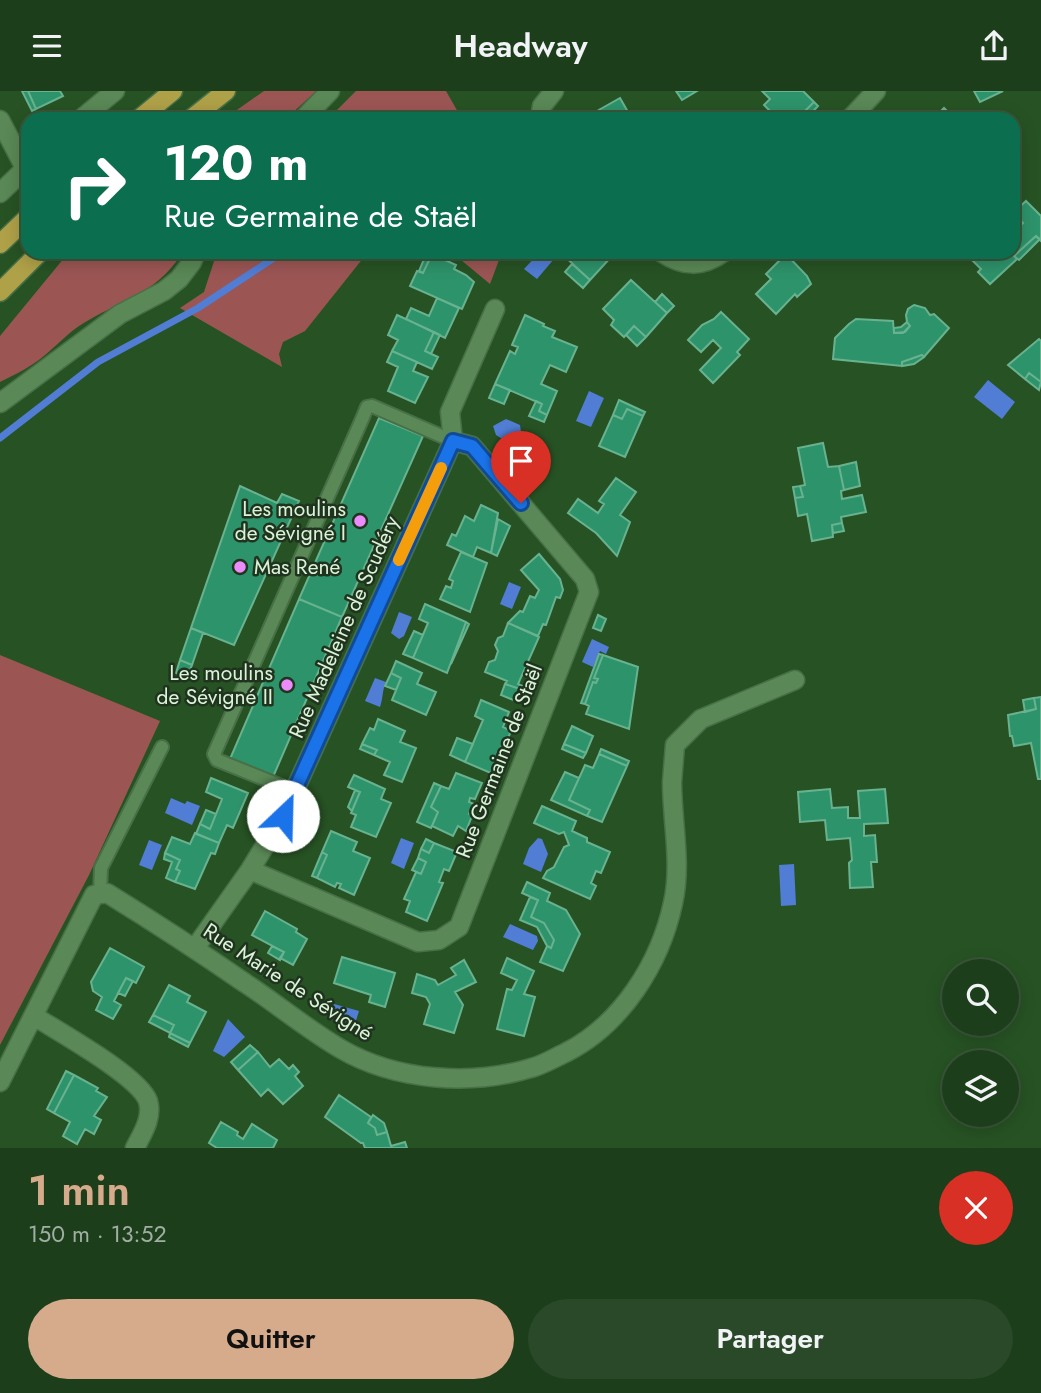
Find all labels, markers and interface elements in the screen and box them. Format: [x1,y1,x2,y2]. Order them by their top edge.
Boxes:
text: Headway [453,23,588,69]
icon: menu [28,27,66,65]
icon: share [975,27,1013,65]
text: 120 m [164,128,308,198]
icon: right [49,140,140,231]
text: Rue Germaine de Staël [164,193,477,239]
pin [491,431,551,503]
icon: arrive [502,442,540,480]
place label: Les moulins de Sévigné I [235,494,346,548]
street label: Rue Madeleine de Scudéry [281,510,407,743]
marker: Les moulins de Sévigné I [352,513,368,529]
place label: Mas René [254,552,340,582]
marker: Mas René [232,559,248,575]
place label: Les moulins de Sévigné II [157,658,273,712]
street label: Rue Germaine de Staël [448,660,550,862]
marker: Les moulins de Sévigné II [279,677,295,693]
position arrow [246,779,320,853]
street label: Rue Marie de Sévigné [197,916,379,1048]
map controls [942,959,1019,1127]
button: search [942,959,1019,1036]
button: layers [942,1050,1019,1127]
text: 1 min [28,1160,130,1221]
button: close [939,1171,1013,1245]
text: 150 m · 13:52 [28,1217,167,1251]
button: Quitter [28,1299,514,1379]
button: Partager [528,1299,1013,1379]

